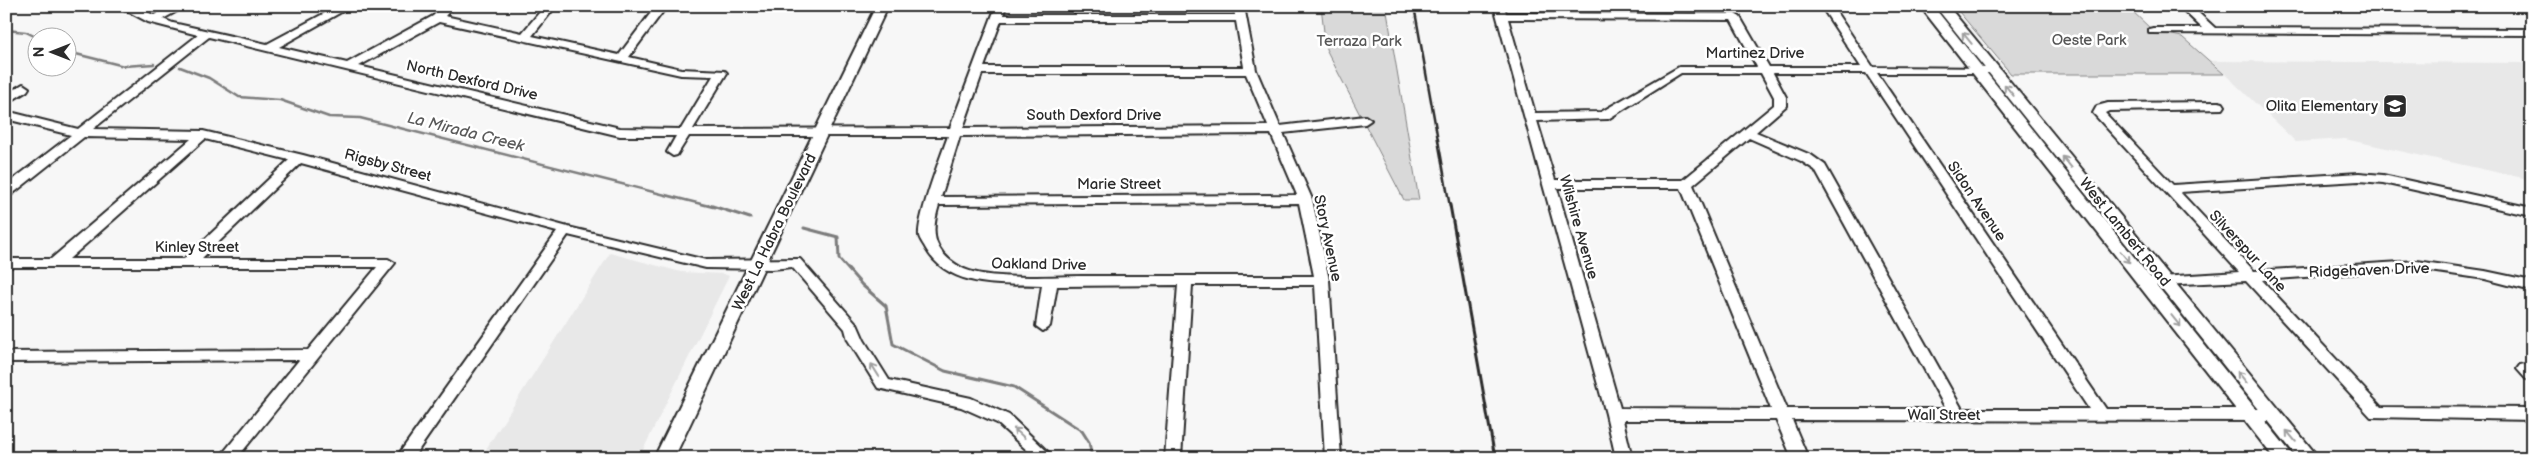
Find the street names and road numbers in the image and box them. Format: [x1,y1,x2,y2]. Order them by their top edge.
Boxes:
street label: Martinez Drive [1706,44,1805,63]
street label: North Dexford Drive [404,56,540,105]
street label: South Dexford Drive [1027,106,1162,125]
street label: Rigsby Street [342,145,434,186]
street label: West La Habra Boulevard [728,151,821,314]
street label: Sidon Avenue [1943,158,2010,245]
street label: Wilshire Avenue [1555,173,1602,281]
street label: West Lambert Road [2075,174,2174,291]
street label: Marie Street [1077,175,1161,194]
street label: Story Avenue [1309,193,1346,283]
street label: Silverspur Lane [2205,206,2290,296]
street label: Kinley Street [155,238,240,257]
street label: Oakland Drive [991,254,1087,275]
street label: Ridgehaven Drive [2308,259,2430,282]
street label: Wall Street [1908,406,1981,425]

